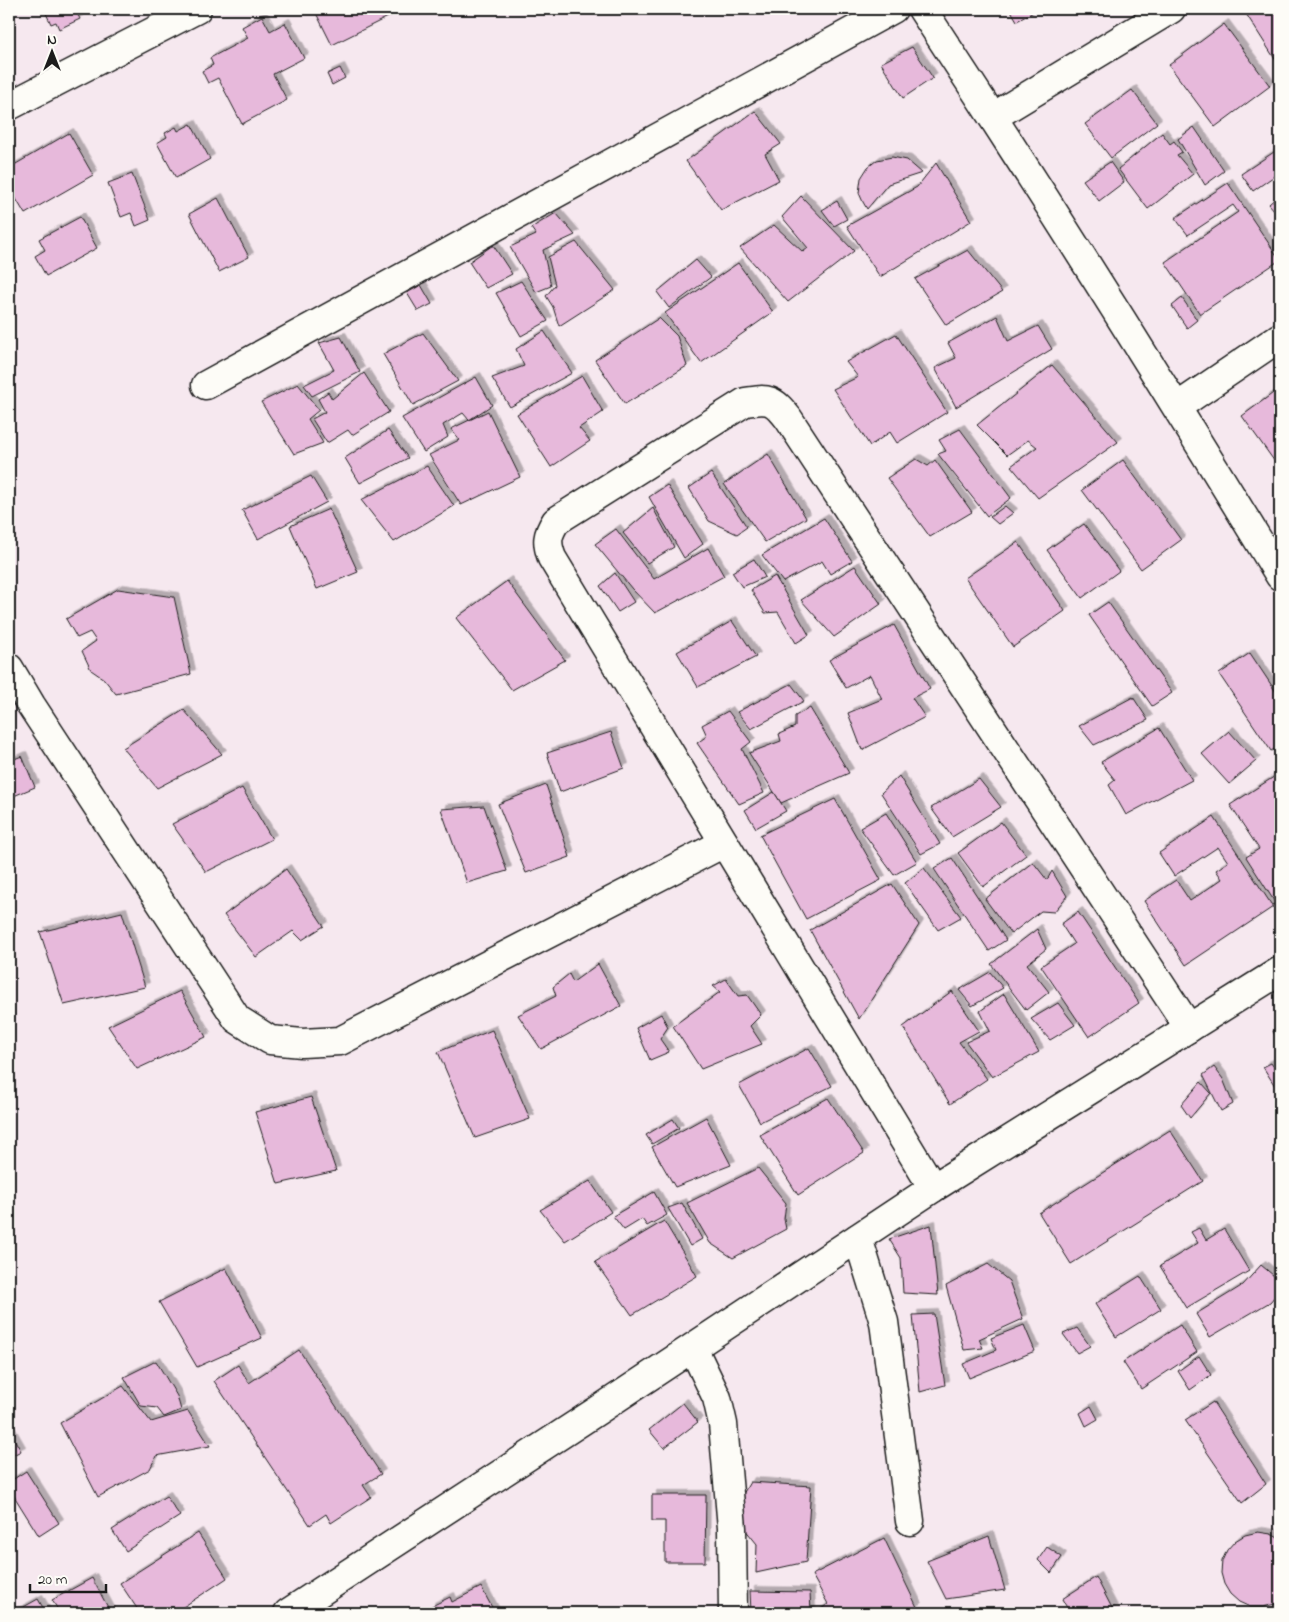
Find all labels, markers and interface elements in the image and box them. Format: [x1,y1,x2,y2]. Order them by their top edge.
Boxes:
north arrow [28,28,78,78]
text: N [47,30,57,51]
scale bar [30,1562,106,1594]
text: 20 m [38,1569,68,1591]

